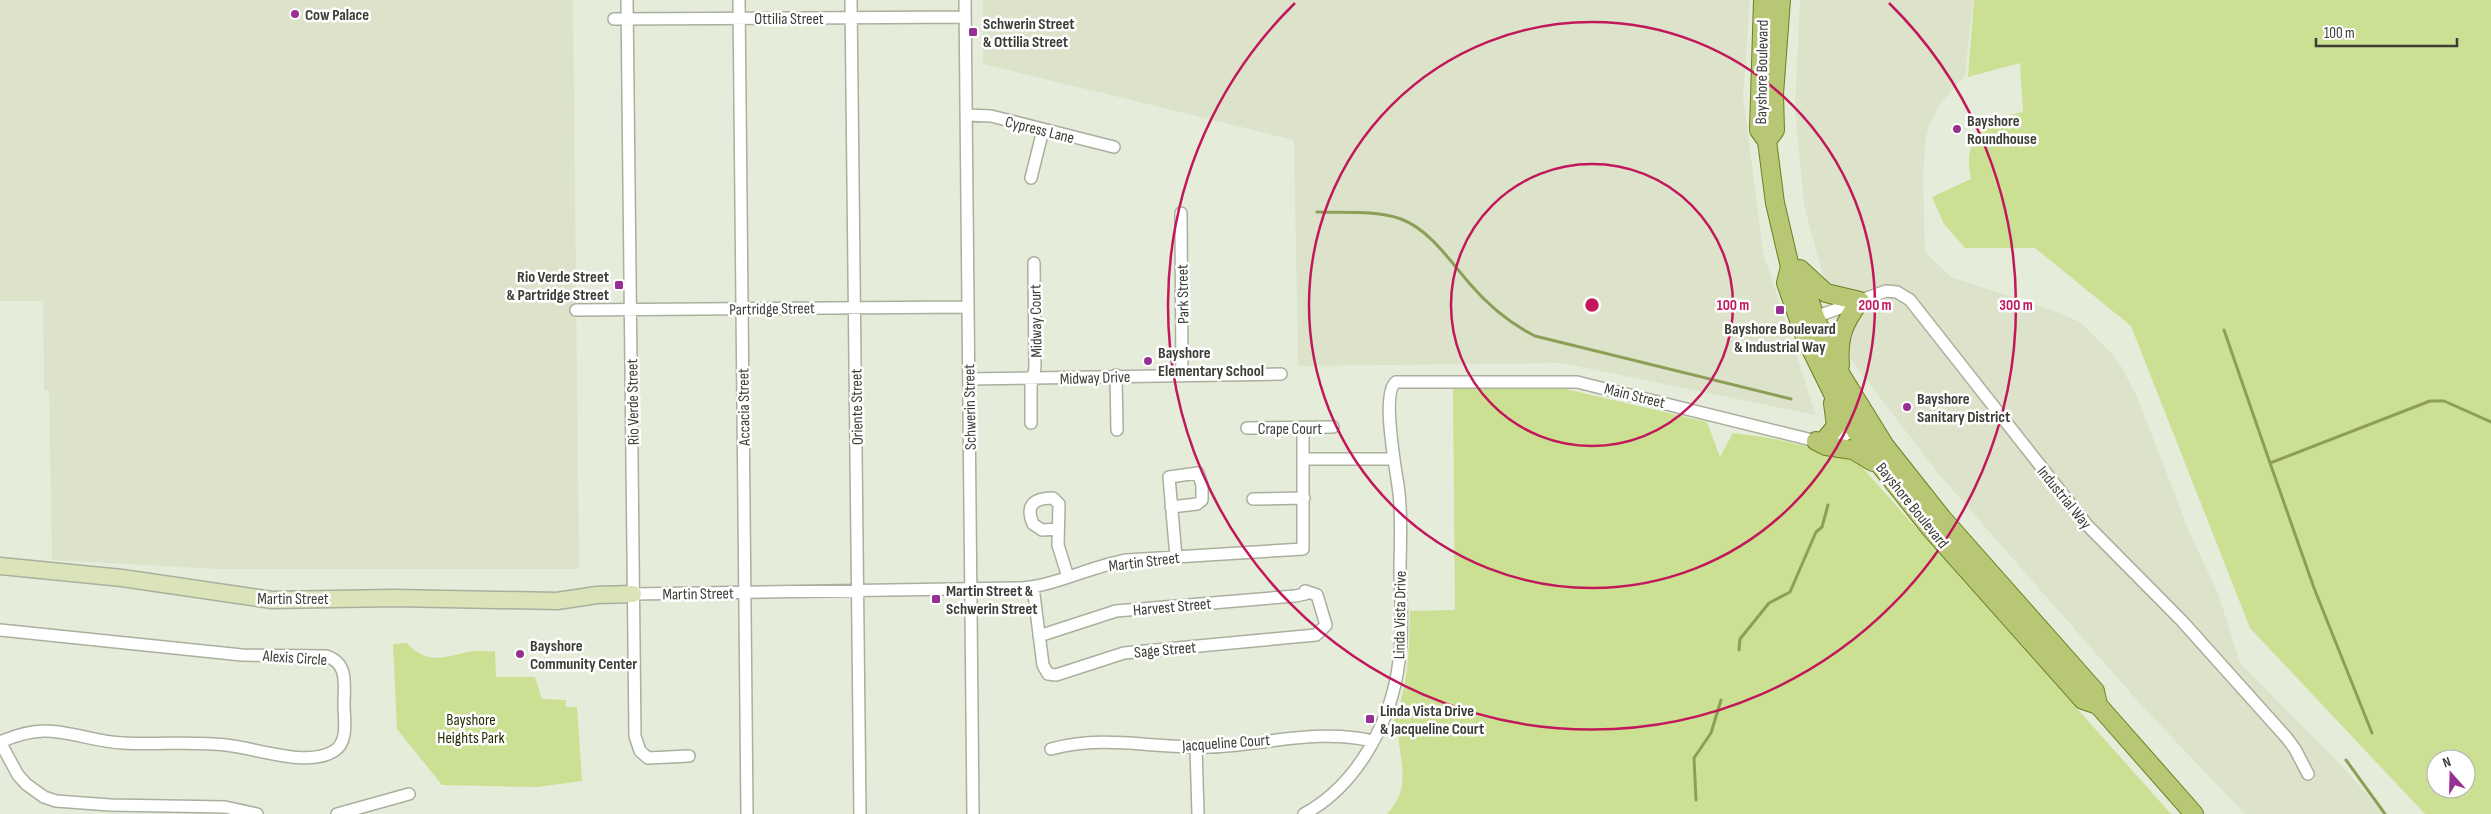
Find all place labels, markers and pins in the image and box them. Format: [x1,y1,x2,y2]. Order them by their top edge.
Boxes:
place label: Cow Palace [305,6,369,25]
marker: Cow Palace [289,8,301,20]
place label: Schwerin Street & Ottilia Street [983,15,1075,52]
marker: Schwerin Street & Ottilia Street [967,26,979,38]
place label: Bayshore Roundhouse [1967,112,2037,149]
marker: Bayshore Roundhouse [1951,123,1963,135]
place label: Rio Verde Street & Partridge Street [507,268,609,305]
marker: Rio Verde Street & Partridge Street [613,279,625,291]
centre of rings [1583,296,1601,314]
marker: Bayshore Boulevard & Industrial Way [1774,304,1786,316]
place label: Bayshore Boulevard & Industrial Way [1724,320,1836,357]
place label: Bayshore Elementary School [1158,344,1264,381]
marker: Bayshore Elementary School [1142,355,1154,367]
place label: Bayshore Sanitary District [1917,390,2010,427]
marker: Bayshore Sanitary District [1901,401,1913,413]
place label: Martin Street & Schwerin Street [946,582,1038,619]
marker: Martin Street & Schwerin Street [930,593,942,605]
place label: Bayshore Community Center [530,637,637,674]
marker: Bayshore Community Center [514,648,526,660]
place label: Linda Vista Drive & Jacqueline Court [1380,702,1484,739]
marker: Linda Vista Drive & Jacqueline Court [1364,713,1376,725]

